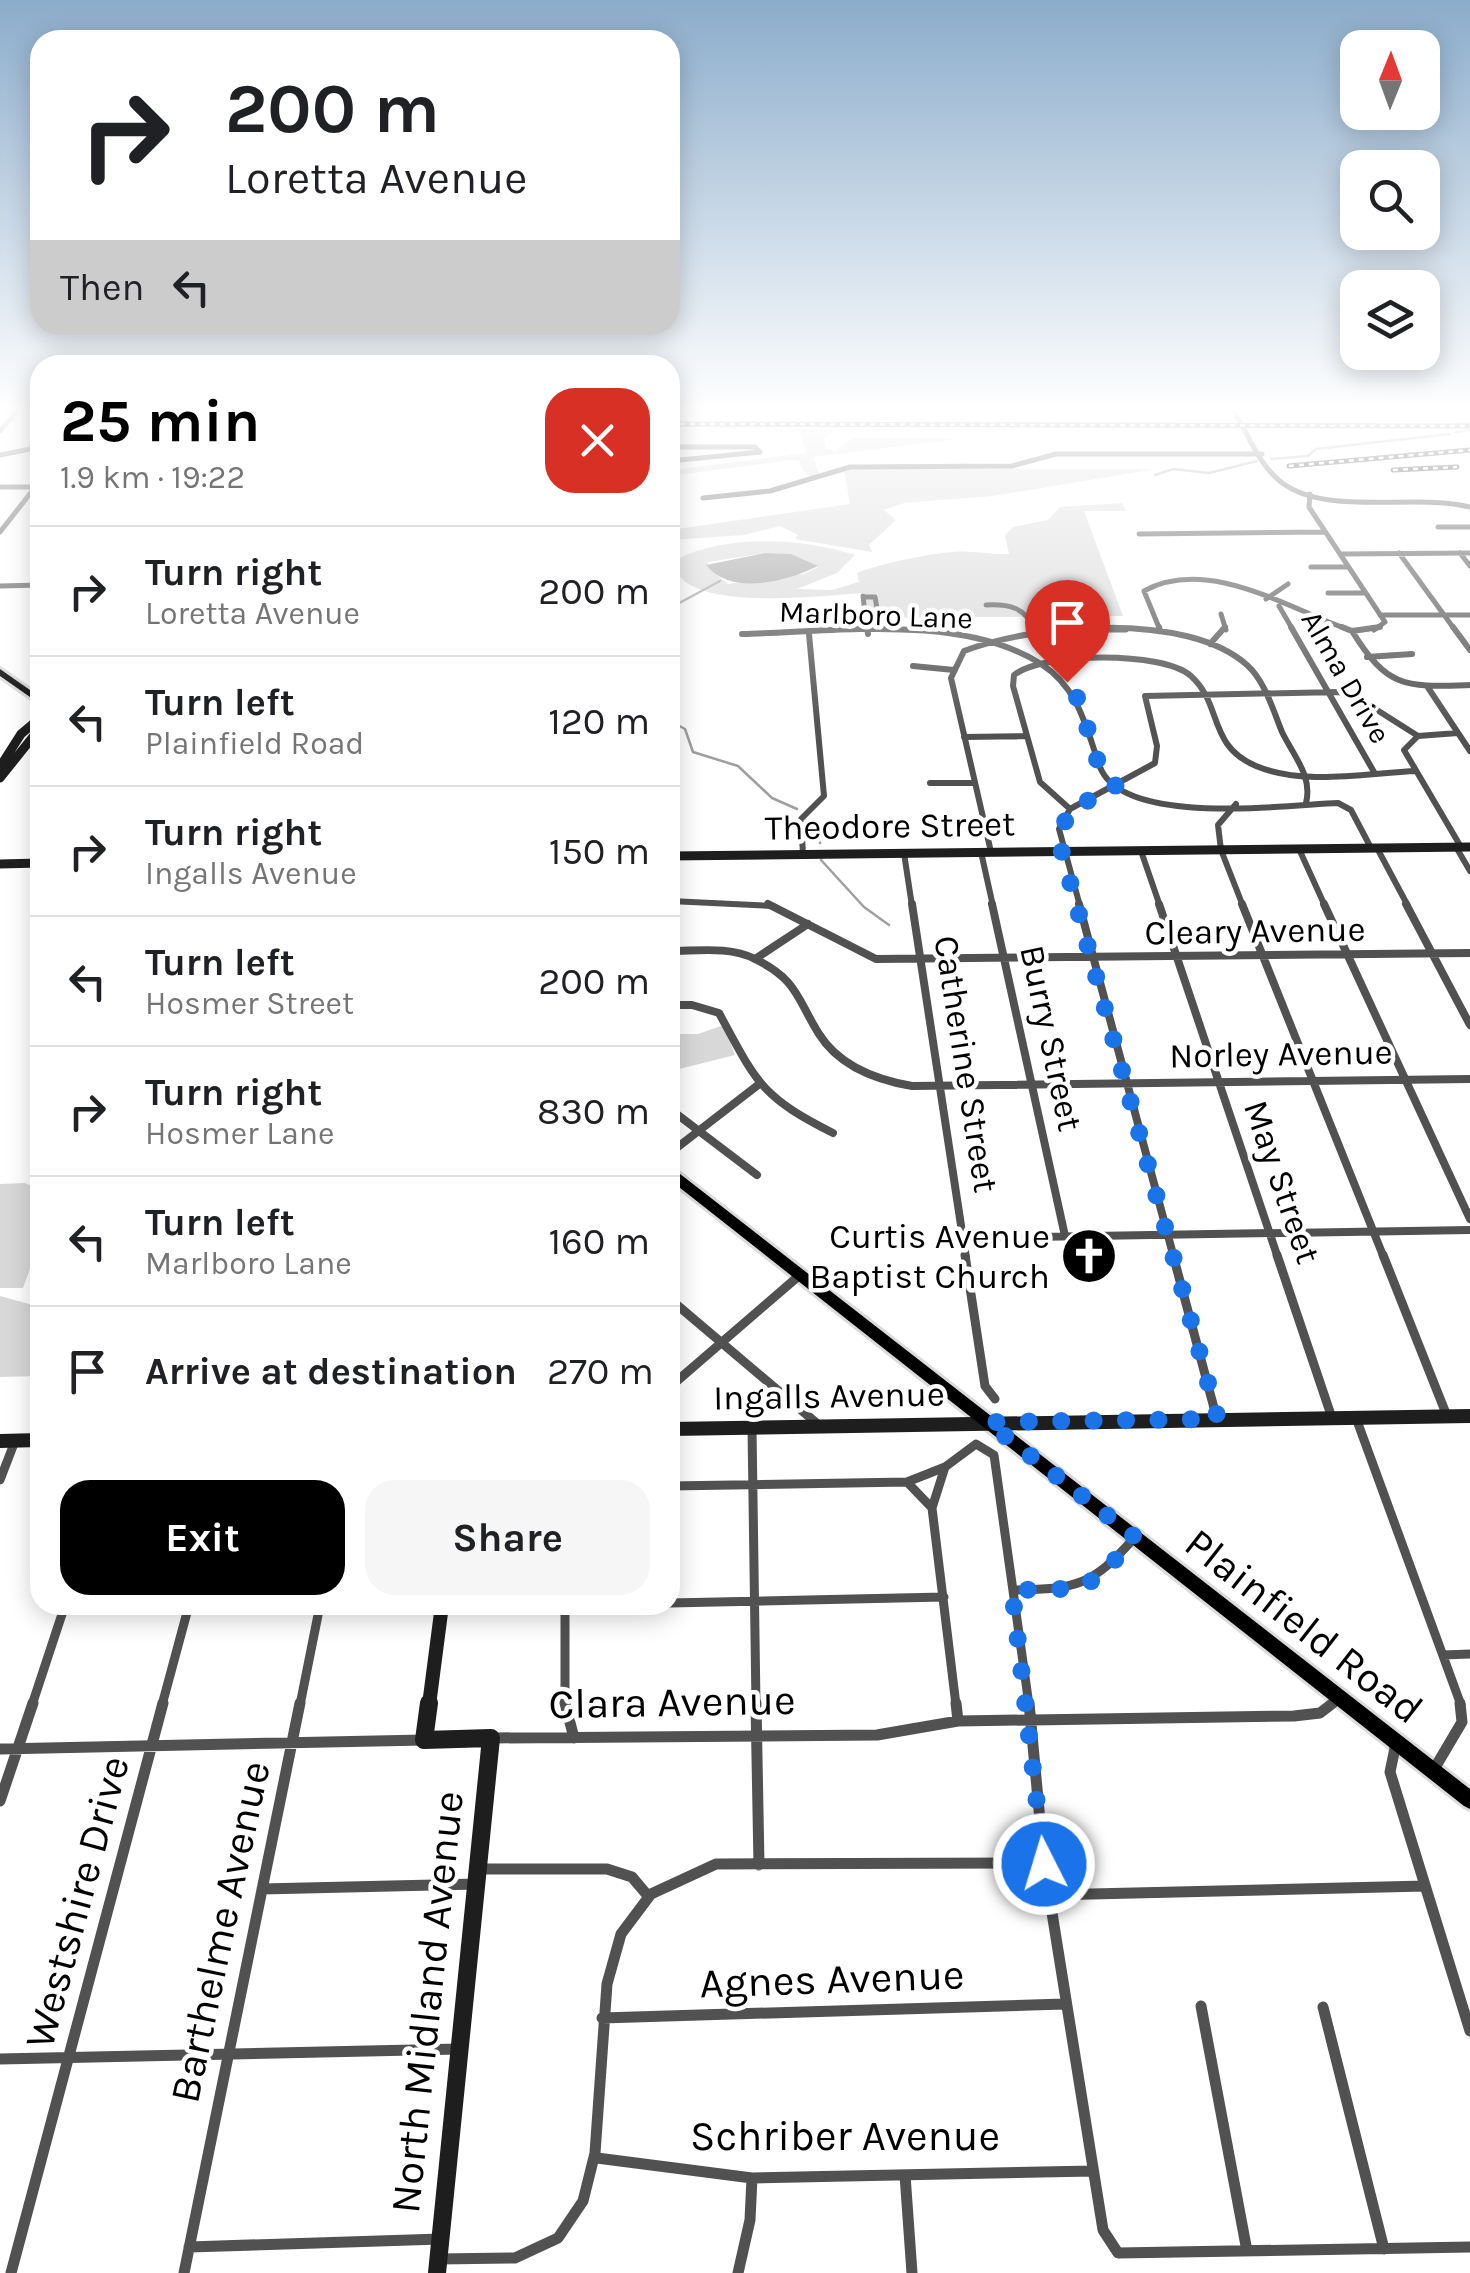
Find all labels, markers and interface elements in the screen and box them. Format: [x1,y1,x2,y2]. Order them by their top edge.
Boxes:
north arrow [1340,30,1440,130]
map controls [1340,30,1440,370]
text: 200 m [225,68,440,150]
icon: right [60,70,190,200]
button: search [1340,150,1440,250]
text: Loretta Avenue [225,152,527,204]
icon: left [164,260,219,315]
text: Then [60,265,144,310]
button: layers [1340,270,1440,370]
text: 25 min [60,386,260,456]
button: close [545,388,650,493]
text: 1.9 km · 19:22 [60,459,245,496]
text: Turn right [145,550,322,595]
icon: right [60,564,115,619]
text: 200 m [538,569,650,614]
pin [1025,580,1110,683]
street label: Marlboro Lane [779,594,973,636]
text: Loretta Avenue [145,595,360,632]
icon: arrive [1040,595,1095,650]
street label: Alma Drive [1294,604,1398,750]
text: Turn left [145,680,295,725]
icon: left [60,694,115,749]
text: 120 m [548,699,650,744]
text: Plainfield Road [145,725,364,762]
street label: Theodore Street [764,803,1016,849]
text: Turn right [145,810,322,855]
icon: right [60,824,115,879]
text: 150 m [549,829,650,874]
text: Ingalls Avenue [145,855,357,892]
street label: Cleary Avenue [1144,909,1366,953]
street label: Catherine Street [925,933,1007,1195]
text: Turn left [145,940,295,985]
street label: Burry Street [1011,941,1091,1135]
icon: left [60,954,115,1009]
text: 200 m [538,959,650,1004]
text: Hosmer Street [145,985,354,1022]
street label: Norley Avenue [1169,1032,1393,1076]
text: Turn right [145,1070,322,1115]
icon: right [60,1084,115,1139]
text: 830 m [537,1089,650,1134]
street label: May Street [1235,1095,1329,1269]
text: Hosmer Lane [145,1115,335,1152]
text: Turn left [145,1200,295,1245]
icon: left [60,1214,115,1269]
place label: Curtis Avenue Baptist Church [809,1216,1050,1297]
text: 160 m [549,1219,650,1264]
church icon: Curtis Avenue Baptist Church [1059,1226,1119,1286]
text: Marlboro Lane [145,1245,352,1282]
icon: arrive [60,1344,115,1399]
text: Arrive at destination [145,1349,517,1394]
text: 270 m [547,1349,654,1394]
street label: Ingalls Avenue [713,1373,945,1419]
button: Exit [60,1480,345,1595]
button: Share [365,1480,650,1595]
street label: Plainfield Road [1175,1518,1433,1734]
street label: Clara Avenue [548,1675,796,1729]
street label: Westshire Drive [14,1750,140,2054]
street label: Barthelme Avenue [159,1757,281,2107]
street label: North Midland Avenue [380,1788,474,2216]
position arrow [992,1812,1096,1916]
street label: Agnes Avenue [699,1949,965,2009]
street label: Schriber Avenue [690,2111,1000,2161]

